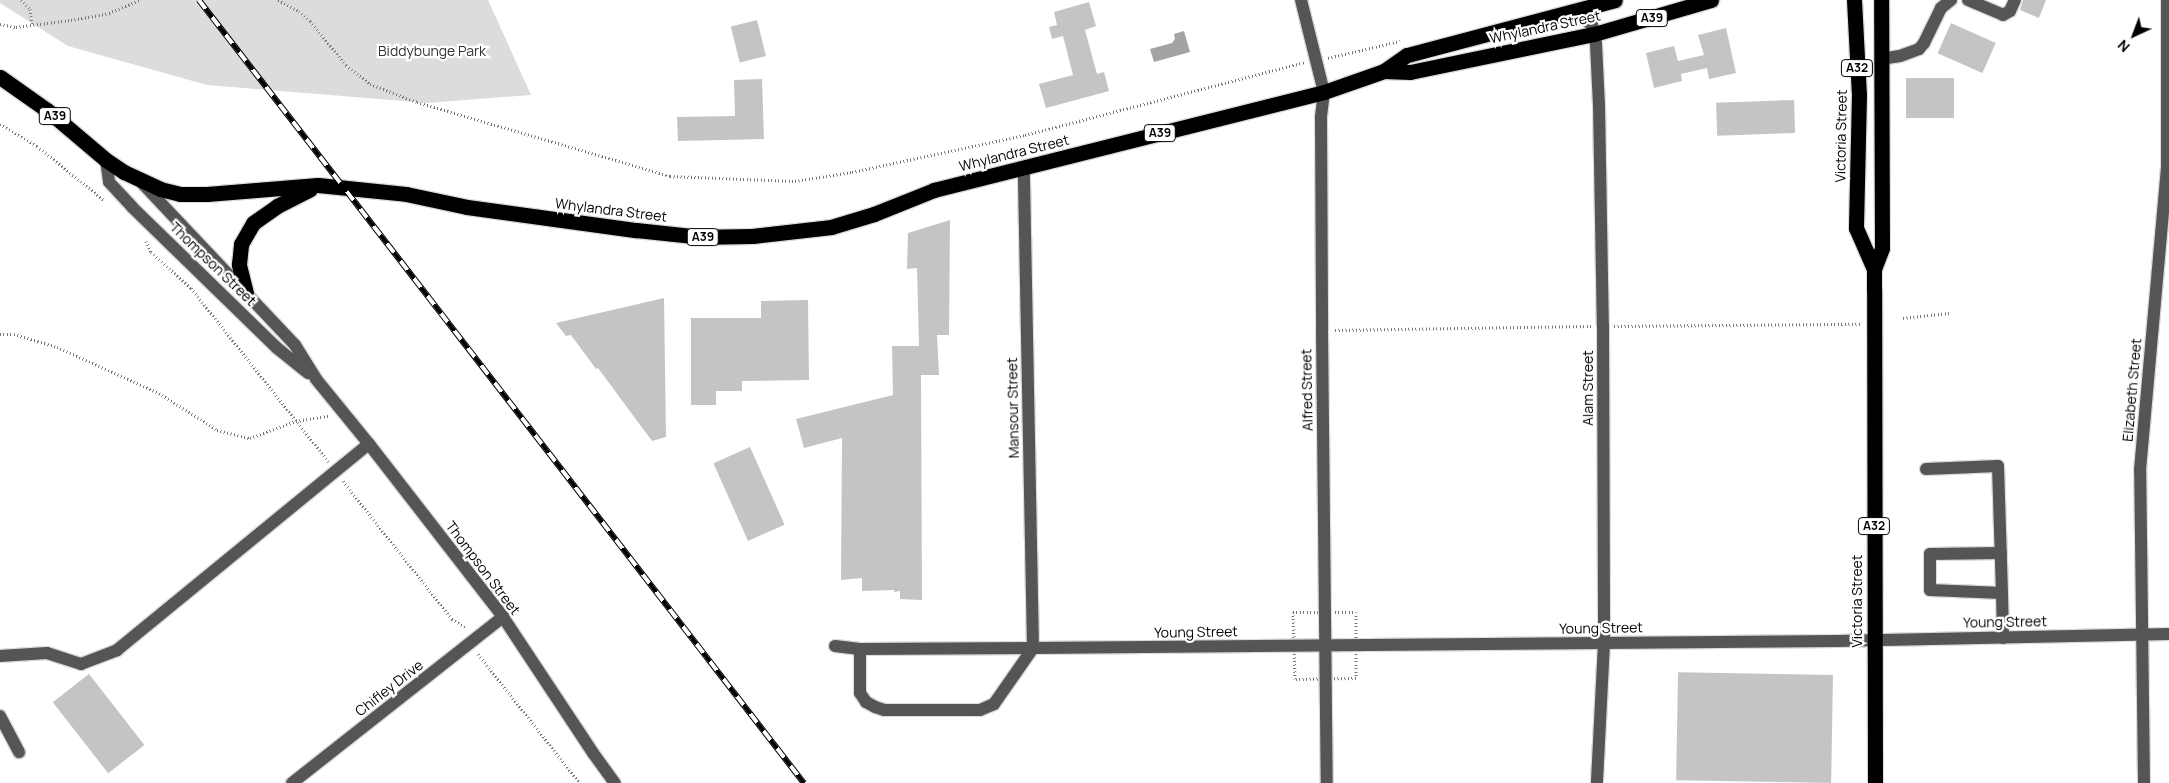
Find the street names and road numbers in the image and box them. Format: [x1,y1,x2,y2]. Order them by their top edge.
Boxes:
street label: Whylandra Street [1488,7,1602,47]
road number: A39 [1636,8,1668,28]
road number: A32 [1841,58,1873,78]
street label: Victoria Street [1832,89,1850,183]
road number: A39 [39,106,71,125]
road number: A39 [1144,124,1176,142]
street label: Whylandra Street [957,131,1071,175]
street label: Whylandra Street [554,195,668,225]
street label: Thompson Street [167,219,259,309]
road number: A39 [687,228,719,246]
street label: Elizabeth Street [2119,338,2145,442]
street label: Alfred Street [1298,349,1316,431]
street label: Alam Street [1580,350,1596,426]
street label: Mansour Street [1004,357,1022,459]
road number: A32 [1858,516,1890,536]
street label: Thompson Street [442,518,524,618]
street label: Victoria Street [1849,555,1865,647]
street label: Young Street [1963,613,2047,631]
street label: Young Street [1559,619,1643,637]
street label: Young Street [1154,623,1238,641]
street label: Chifley Drive [352,656,426,720]

